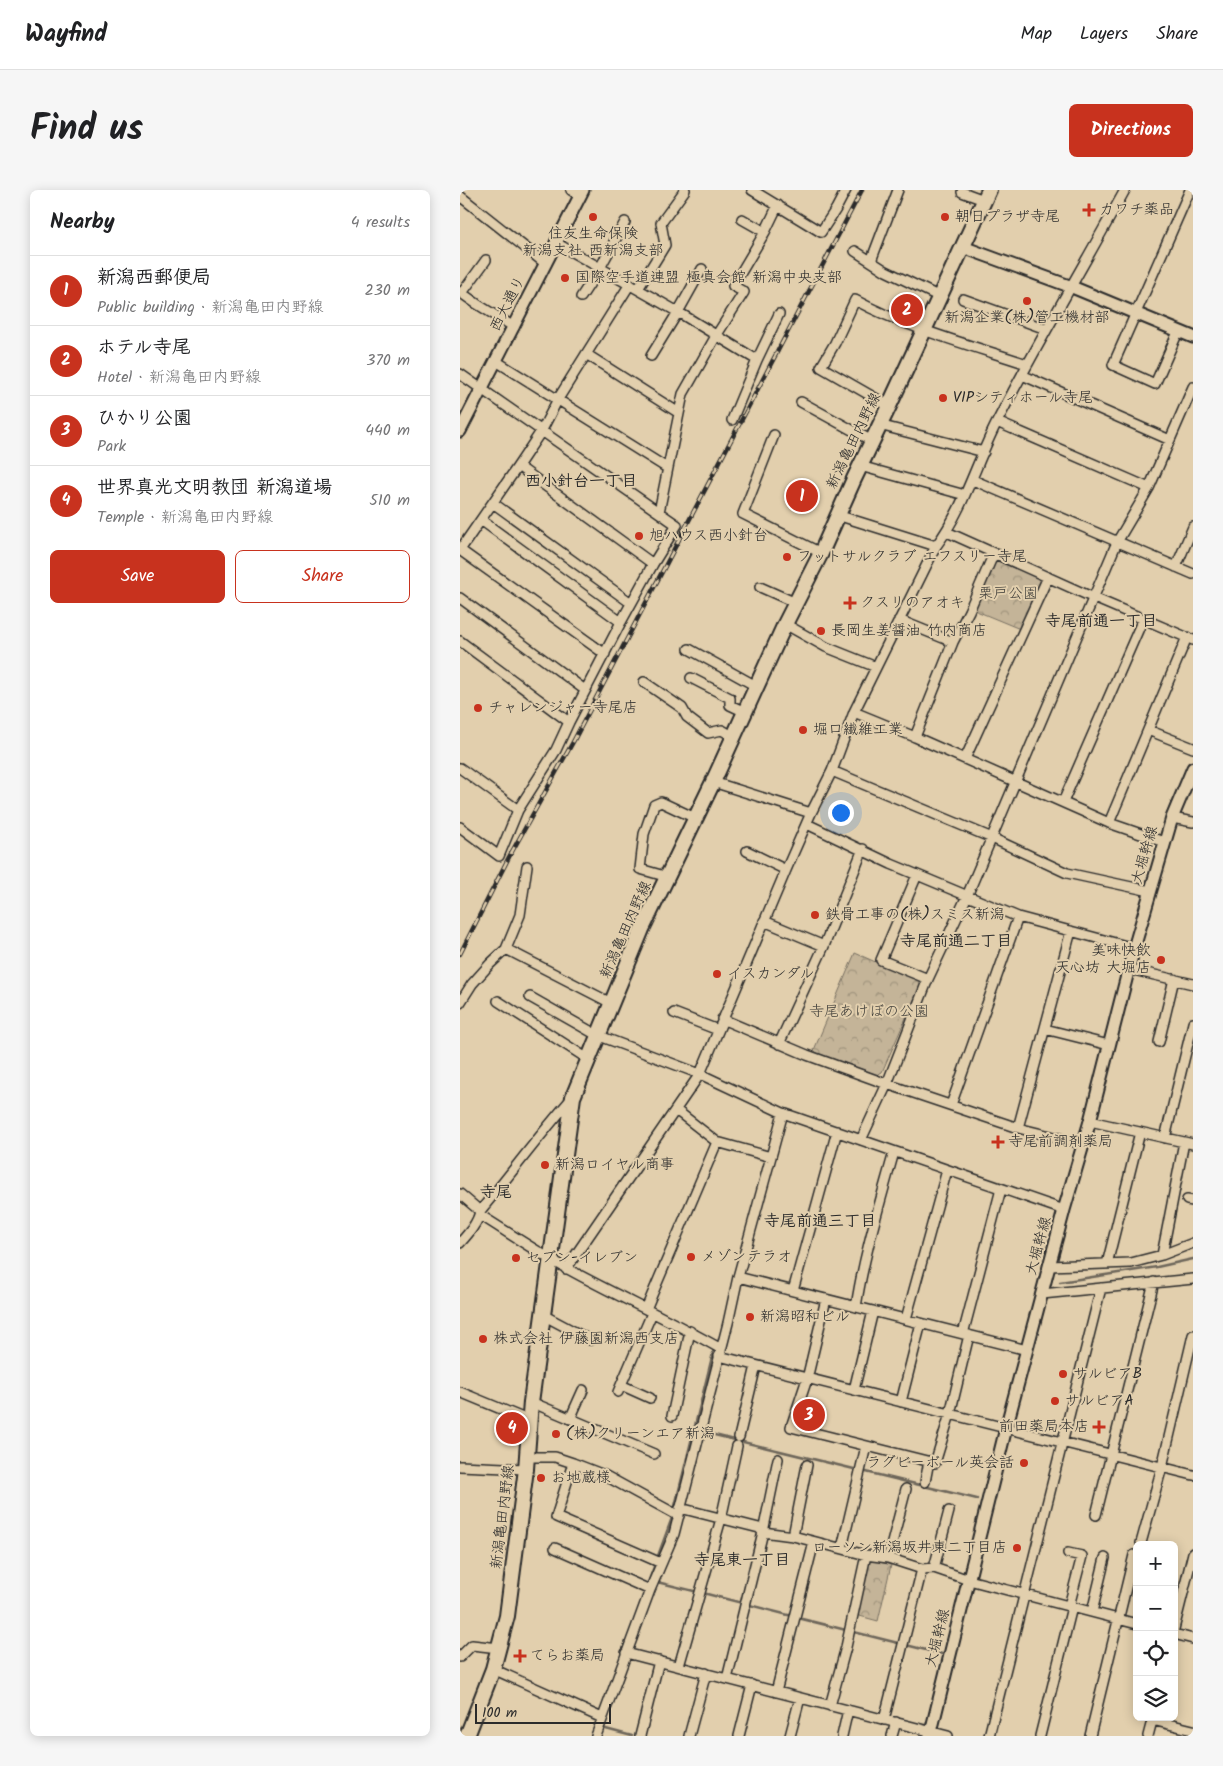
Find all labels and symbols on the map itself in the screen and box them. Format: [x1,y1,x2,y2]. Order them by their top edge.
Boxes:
place label: カワチ薬品 [1099,198,1174,222]
marker: カワチ薬品 [1083,204,1095,216]
place label: 朝日プラザ寺尾 [955,205,1060,229]
marker: 住友生命保険 新潟支社 西新潟支部 [587,211,599,223]
marker: 朝日プラザ寺尾 [939,211,951,223]
place label: 住友生命保険 新潟支社 西新潟支部 [522,222,664,263]
place label: 国際空手道連盟 極真会館 新潟中央支部 [575,266,842,290]
street label: 西大通り [484,272,532,336]
marker: 国際空手道連盟 極真会館 新潟中央支部 [559,272,571,284]
pin: 2 [891,291,923,329]
marker: 新潟企業(株)管工機材部 [1021,295,1033,307]
place label: 新潟企業(株)管工機材部 [945,306,1109,330]
place label: VIPシティホール寺尾 [953,386,1093,410]
street label: 新潟亀田内野線 [820,389,888,493]
marker: VIPシティホール寺尾 [937,392,949,404]
district label: 西小針台一丁目 [525,469,637,494]
pin: 1 [786,477,818,515]
place label: 旭ハウス西小針台 [649,524,768,548]
marker: 旭ハウス西小針台 [633,530,645,542]
place label: フットサルクラブ エフスリー寺尾 [797,545,1027,569]
marker: フットサルクラブ エフスリー寺尾 [781,551,793,563]
park label: 栗戸公園 [978,582,1038,606]
place label: クスリのアオキ [860,591,965,615]
marker: クスリのアオキ [844,597,856,609]
district label: 寺尾前通一丁目 [1045,609,1157,634]
place label: 長岡生姜醤油 竹内商店 [831,619,987,643]
marker: 長岡生姜醤油 竹内商店 [815,625,827,637]
place label: チャレンジャー寺尾店 [488,696,638,720]
marker: チャレンジャー寺尾店 [472,702,484,714]
place label: 堀口繊維工業 [813,718,903,742]
marker: 堀口繊維工業 [797,724,809,736]
your location [828,800,854,826]
street label: 大堀幹線 [1125,823,1165,887]
street label: 新潟亀田内野線 [594,877,658,983]
place label: 鉄骨工事の(株)スミス新潟 [825,903,1005,927]
marker: 鉄骨工事の(株)スミス新潟 [809,909,821,921]
district label: 寺尾前通二丁目 [900,929,1012,954]
place label: 美味快飲 天心坊 大堀店 [1055,939,1151,980]
marker: 美味快飲 天心坊 大堀店 [1155,954,1167,966]
place label: イスカンダル [727,962,814,986]
marker: イスカンダル [711,968,723,980]
park label: 寺尾あけぼの公園 [809,1000,929,1024]
place label: 寺尾前調剤薬局 [1008,1130,1113,1154]
marker: 寺尾前調剤薬局 [992,1136,1004,1148]
place label: 新潟ロイヤル商事 [555,1153,675,1177]
marker: 新潟ロイヤル商事 [539,1159,551,1171]
district label: 寺尾 [480,1180,512,1205]
district label: 寺尾前通三丁目 [764,1209,876,1234]
street label: 大堀幹線 [1020,1214,1058,1278]
place label: メゾンテラオ [701,1245,792,1269]
place label: セブン-イレブン [526,1246,638,1270]
marker: メゾンテラオ [685,1251,697,1263]
marker: セブン-イレブン [510,1252,522,1264]
place label: 新潟昭和ビル [760,1305,850,1329]
marker: 新潟昭和ビル [744,1311,756,1323]
place label: 株式会社 伊藤園新潟西支店 [493,1327,679,1351]
marker: 株式会社 伊藤園新潟西支店 [477,1333,489,1345]
place label: サルビアB [1073,1362,1142,1386]
marker: サルビアB [1057,1368,1069,1380]
place label: サルビアA [1065,1389,1134,1413]
marker: サルビアA [1049,1395,1061,1407]
pin: 3 [793,1396,825,1434]
pin: 4 [496,1409,528,1447]
place label: 前田薬局本店 [999,1415,1089,1439]
marker: 前田薬局本店 [1093,1421,1105,1433]
place label: (株)クリーンエア新潟 [566,1422,715,1446]
marker: (株)クリーンエア新潟 [550,1428,562,1440]
place label: ラグビーボール英会話 [866,1451,1014,1475]
marker: ラグビーボール英会話 [1018,1457,1030,1469]
street label: 新潟亀田内野線 [485,1463,521,1571]
place label: お地蔵様 [551,1466,611,1490]
marker: お地蔵様 [535,1472,547,1484]
place label: ローソン新潟坂井東二丁目店 [812,1536,1007,1560]
marker: ローソン新潟坂井東二丁目店 [1011,1542,1023,1554]
district label: 寺尾東一丁目 [694,1548,790,1573]
street label: 大堀幹線 [919,1606,957,1670]
place label: てらお薬局 [530,1644,605,1668]
marker: てらお薬局 [514,1650,526,1662]
scale bar [475,1701,611,1724]

